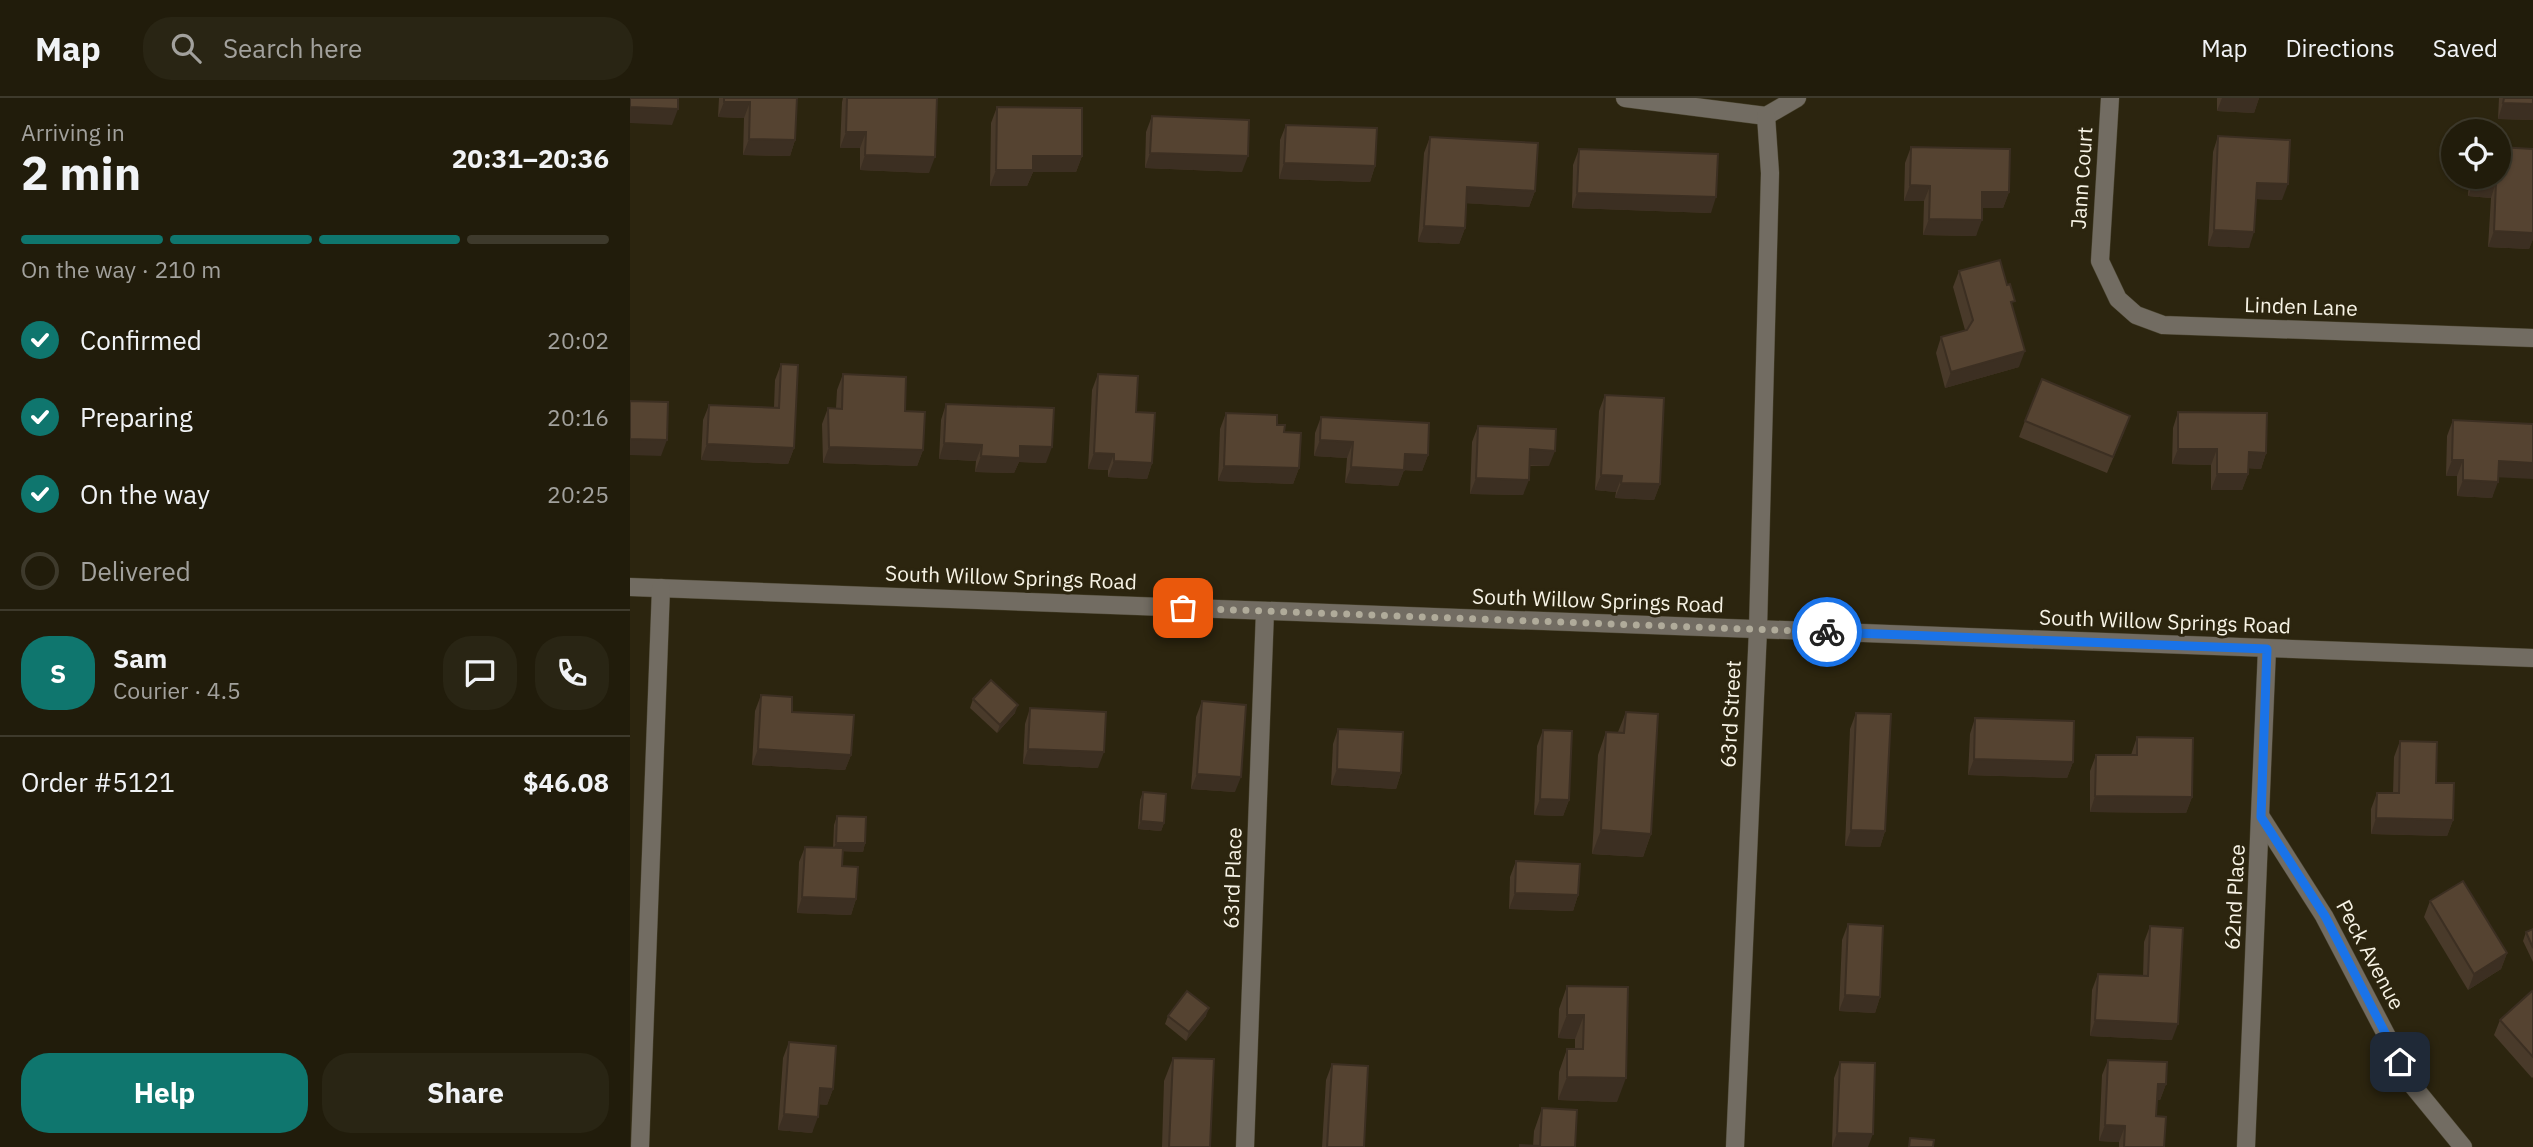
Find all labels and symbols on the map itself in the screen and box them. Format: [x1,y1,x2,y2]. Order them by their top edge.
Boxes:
street label: Jann Court [2063,126,2099,230]
street label: Linden Lane [2244,290,2358,322]
street label: South Willow Springs Road [885,559,1137,595]
pin [1153,578,1213,638]
street label: South Willow Springs Road [1472,582,1724,618]
courier [1792,597,1862,667]
street label: South Willow Springs Road [2039,603,2291,639]
street label: 63rd Street [1713,660,1747,768]
street label: 63rd Place [1216,827,1248,929]
street label: 62nd Place [2217,843,2251,951]
street label: Peck Avenue [2330,895,2412,1014]
pin [2370,1032,2430,1092]

